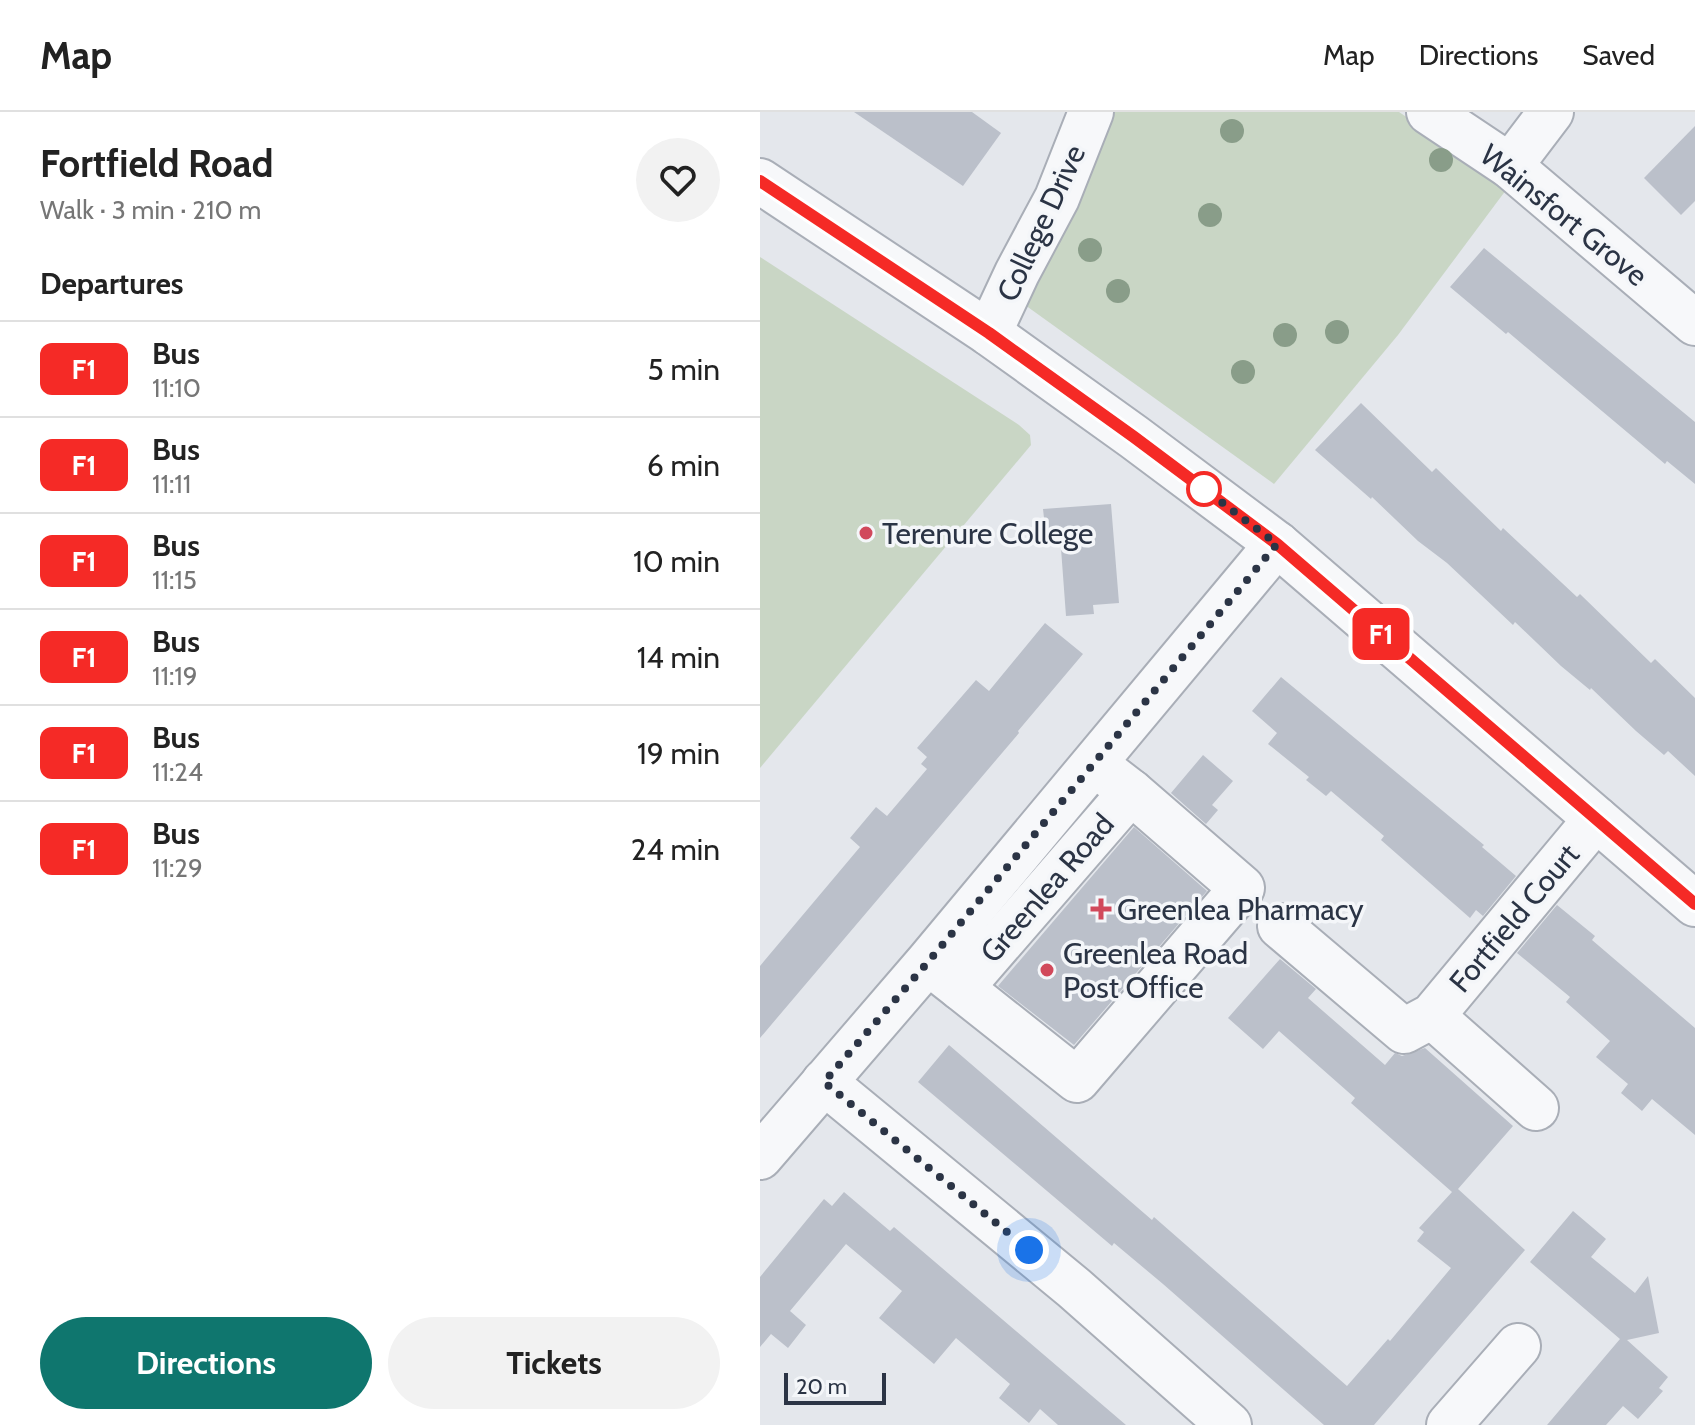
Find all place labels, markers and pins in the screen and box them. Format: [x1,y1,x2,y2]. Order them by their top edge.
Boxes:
unlabelled marker [1187,472,1221,506]
place label: Terenure College [882,515,1093,552]
marker: Terenure College [857,524,875,542]
place label: Greenlea Pharmacy [1117,891,1364,928]
marker: Greenlea Pharmacy [1092,900,1110,918]
place label: Greenlea Road Post Office [1063,935,1248,1006]
marker: Greenlea Road Post Office [1038,961,1056,979]

